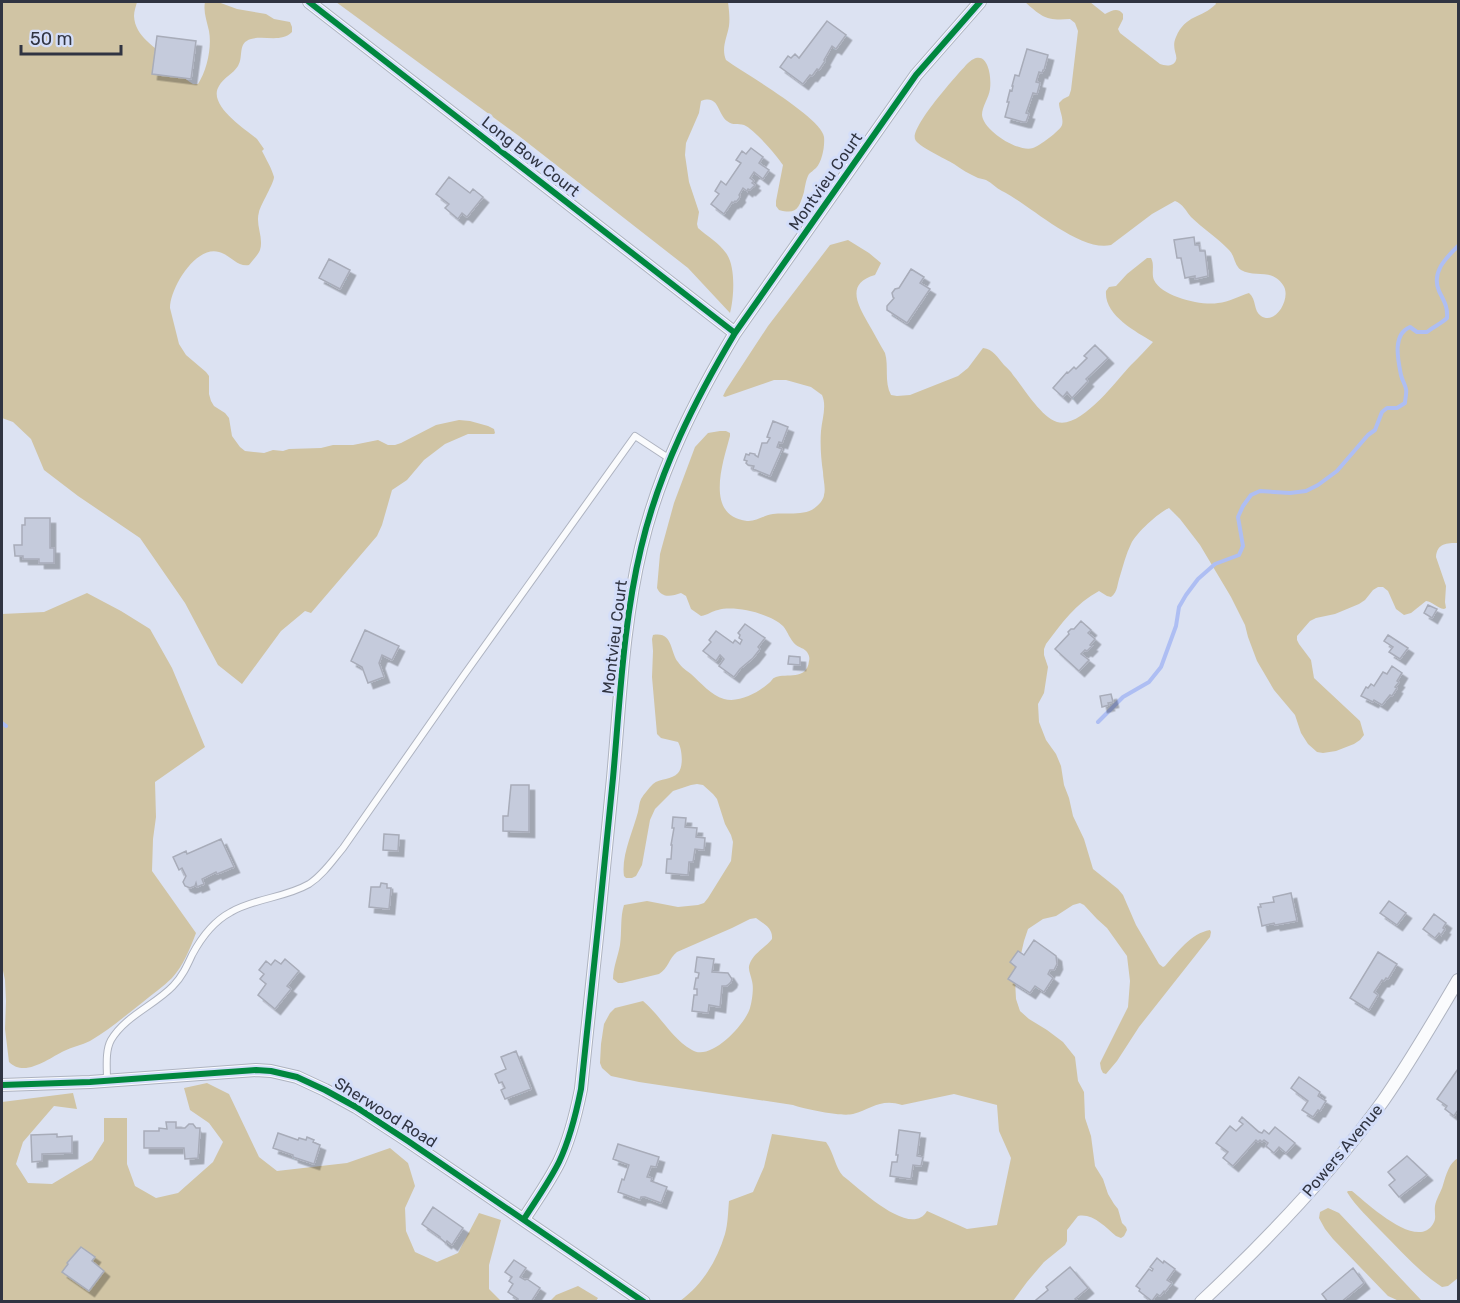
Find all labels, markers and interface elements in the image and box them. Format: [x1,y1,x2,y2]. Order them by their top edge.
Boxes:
scale bar [21,18,122,56]
text: 50 m [30,28,73,50]
street label: Long Bow Court [478,112,583,201]
street label: Montvieu Court [785,129,866,234]
street label: Montvieu Court [598,579,631,695]
street label: Sherwood Road [331,1073,440,1152]
street label: Powers Avenue [1298,1100,1386,1200]

